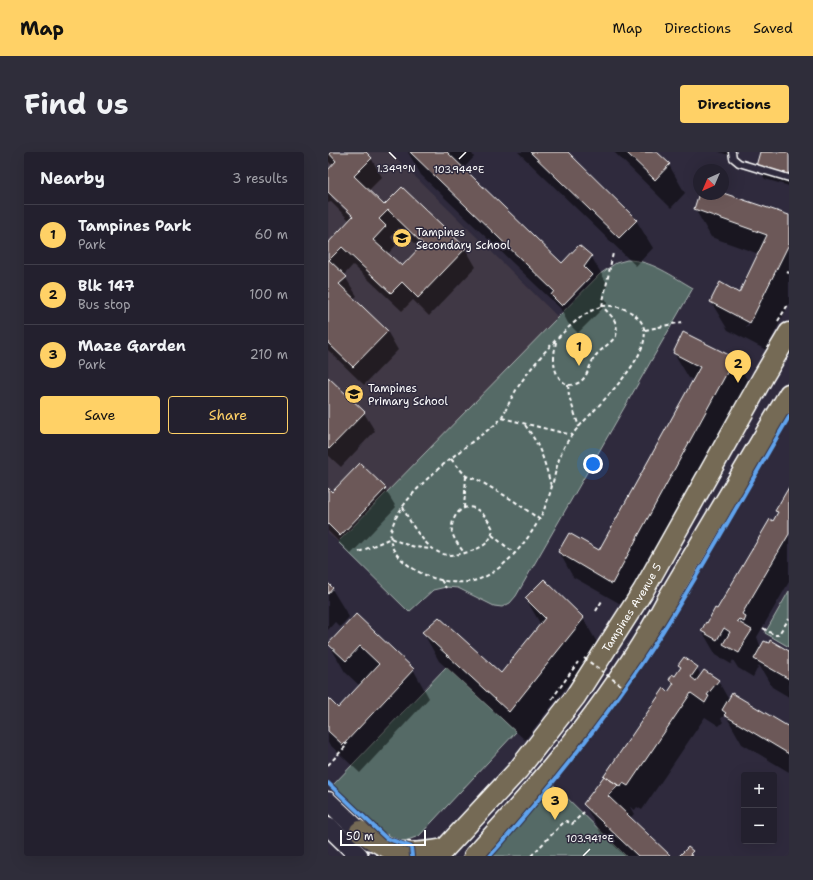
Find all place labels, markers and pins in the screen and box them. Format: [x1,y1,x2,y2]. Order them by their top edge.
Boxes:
place label: Tampines Secondary School [416,225,511,253]
school or university icon: Tampines Secondary School [391,227,413,249]
pin: 1 [566,333,592,366]
pin: 2 [725,350,751,383]
place label: Tampines Primary School [368,381,448,409]
school or university icon: Tampines Primary School [343,383,365,405]
pin: 3 [542,787,568,820]

